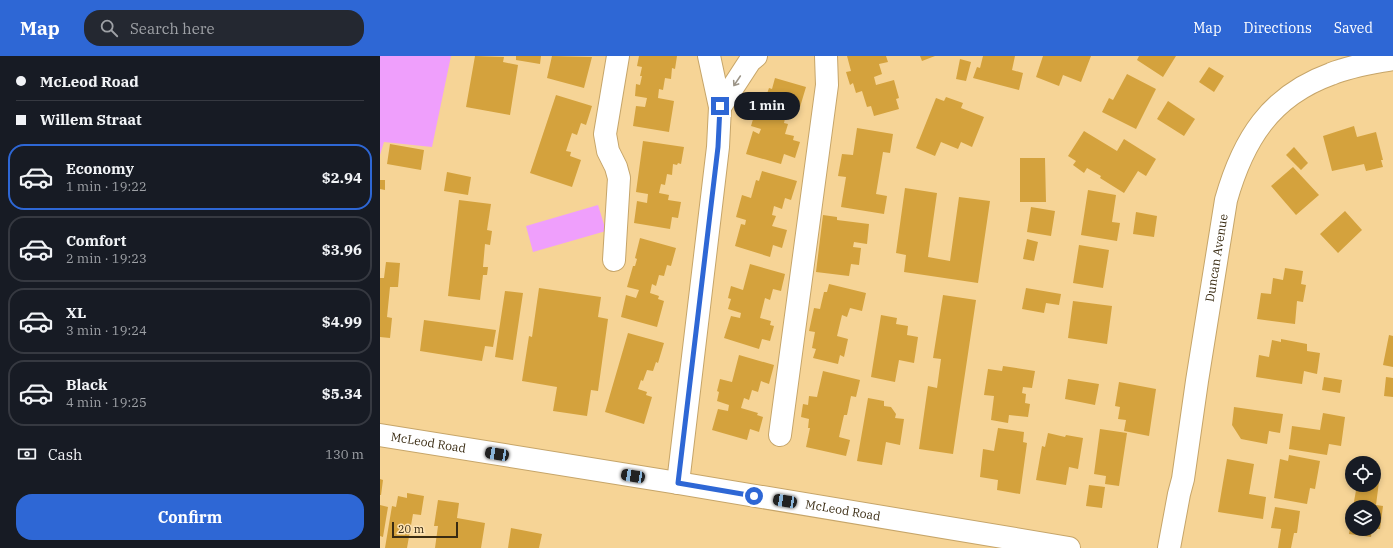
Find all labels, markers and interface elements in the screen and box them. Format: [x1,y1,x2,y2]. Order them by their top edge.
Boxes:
search box [84,10,364,46]
text: Map [20,16,60,40]
icon: search [98,17,120,39]
text: Search here [130,19,214,38]
text: Map [1193,19,1222,37]
text: Directions [1244,19,1312,37]
text: Saved [1334,19,1373,37]
text: McLeod Road [40,72,139,91]
one-way arrow [733,75,742,86]
callout: 1 min [734,92,800,120]
route end [711,97,729,115]
text: 1 min [749,97,785,114]
text: Willem Straat [40,110,142,129]
icon: car [18,159,54,195]
text: Economy [66,159,134,178]
text: $2.94 [322,168,362,187]
text: 1 min · 19:22 [66,178,147,195]
street label: Duncan Avenue [1202,213,1231,303]
icon: car [18,231,54,267]
text: Comfort [66,231,126,250]
text: $3.96 [322,240,362,259]
text: 2 min · 19:23 [66,250,147,267]
icon: car [18,303,54,339]
text: XL [66,303,86,322]
text: $4.99 [322,312,362,331]
text: 3 min · 19:24 [66,322,147,339]
icon: car [18,375,54,411]
text: Black [66,375,107,394]
text: $5.34 [322,384,362,403]
text: 4 min · 19:25 [66,394,147,411]
street label: McLeod Road [390,429,467,456]
icon: cash [16,443,38,465]
text: Cash [48,445,82,464]
text: 130 m [325,446,364,463]
car [484,446,510,462]
map controls [1345,456,1381,536]
button: locate [1345,456,1381,492]
car [620,468,646,484]
route start [745,487,763,505]
car [772,493,798,509]
button: Confirm [16,494,364,540]
street label: McLeod Road [804,496,882,524]
button: layers [1345,500,1381,536]
scale bar [392,520,458,539]
text: 20 m [398,522,424,536]

